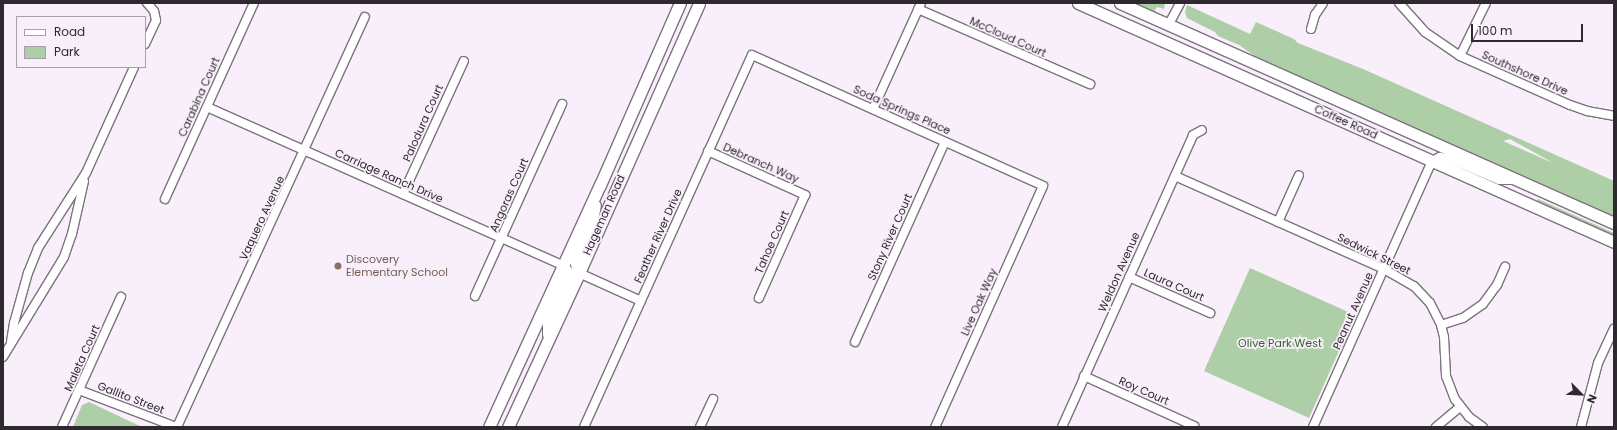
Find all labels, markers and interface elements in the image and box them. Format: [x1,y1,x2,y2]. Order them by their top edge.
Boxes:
street label: McCloud Court [968,14,1048,60]
legend [16,16,146,68]
scale bar [1473,16,1585,42]
text: 100 m [1478,22,1512,39]
text: Road [54,23,85,40]
text: Park [54,43,80,60]
street label: Southshore Drive [1480,48,1570,98]
street label: Carabina Court [176,55,222,139]
street label: Palodura Court [400,82,446,164]
street label: Soda Springs Place [851,83,953,137]
street label: Coffee Road [1312,102,1380,142]
street label: Debranch Way [721,140,801,186]
street label: Carriage Ranch Drive [333,146,445,206]
street label: Angoras Court [487,156,531,234]
street label: Hageman Road [580,173,628,257]
street label: Vaquero Avenue [237,174,287,262]
street label: Feather River Drive [631,187,685,285]
street label: Stony River Court [865,191,915,283]
street label: Tahoe Court [752,208,792,276]
street label: Weldon Avenue [1095,230,1143,314]
street label: Sedwick Street [1335,231,1413,277]
place label: Discovery Elementary School [346,253,448,279]
marker: Discovery Elementary School [333,261,343,271]
street label: Live Oak Way [958,266,1000,338]
street label: Laura Court [1142,266,1206,304]
street label: Peanut Avenue [1330,270,1376,352]
street label: Maleta Court [61,323,103,393]
park label: Olive Park West [1238,336,1322,350]
street label: Roy Court [1117,374,1171,408]
north arrow [1561,374,1601,414]
street label: Gallito Street [96,379,166,417]
text: N [1583,392,1601,406]

